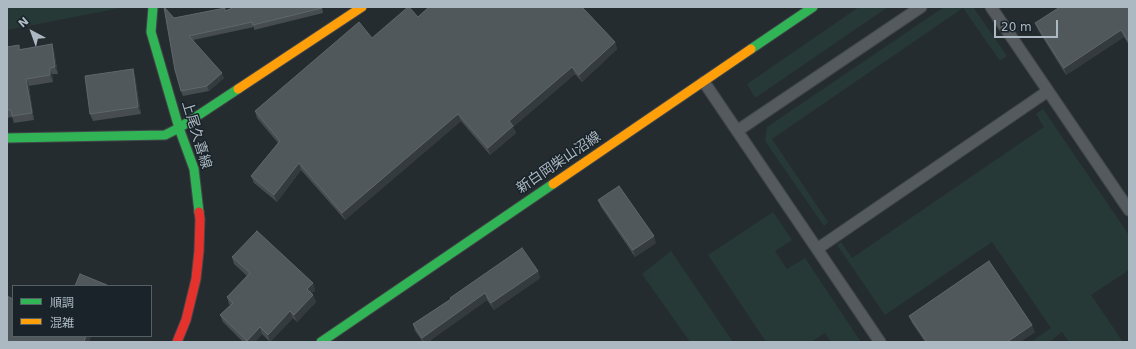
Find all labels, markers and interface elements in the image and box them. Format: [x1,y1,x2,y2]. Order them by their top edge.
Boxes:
north arrow [12,12,52,52]
scale bar [996,12,1060,38]
text: N [16,15,32,30]
text: 20 m [1001,20,1032,34]
street label: 上尾久喜線 [178,99,214,171]
street label: 新白岡柴山沼線 [514,129,604,197]
legend [12,285,152,337]
text: 順調 [50,296,74,310]
text: 混雑 [50,316,74,330]

